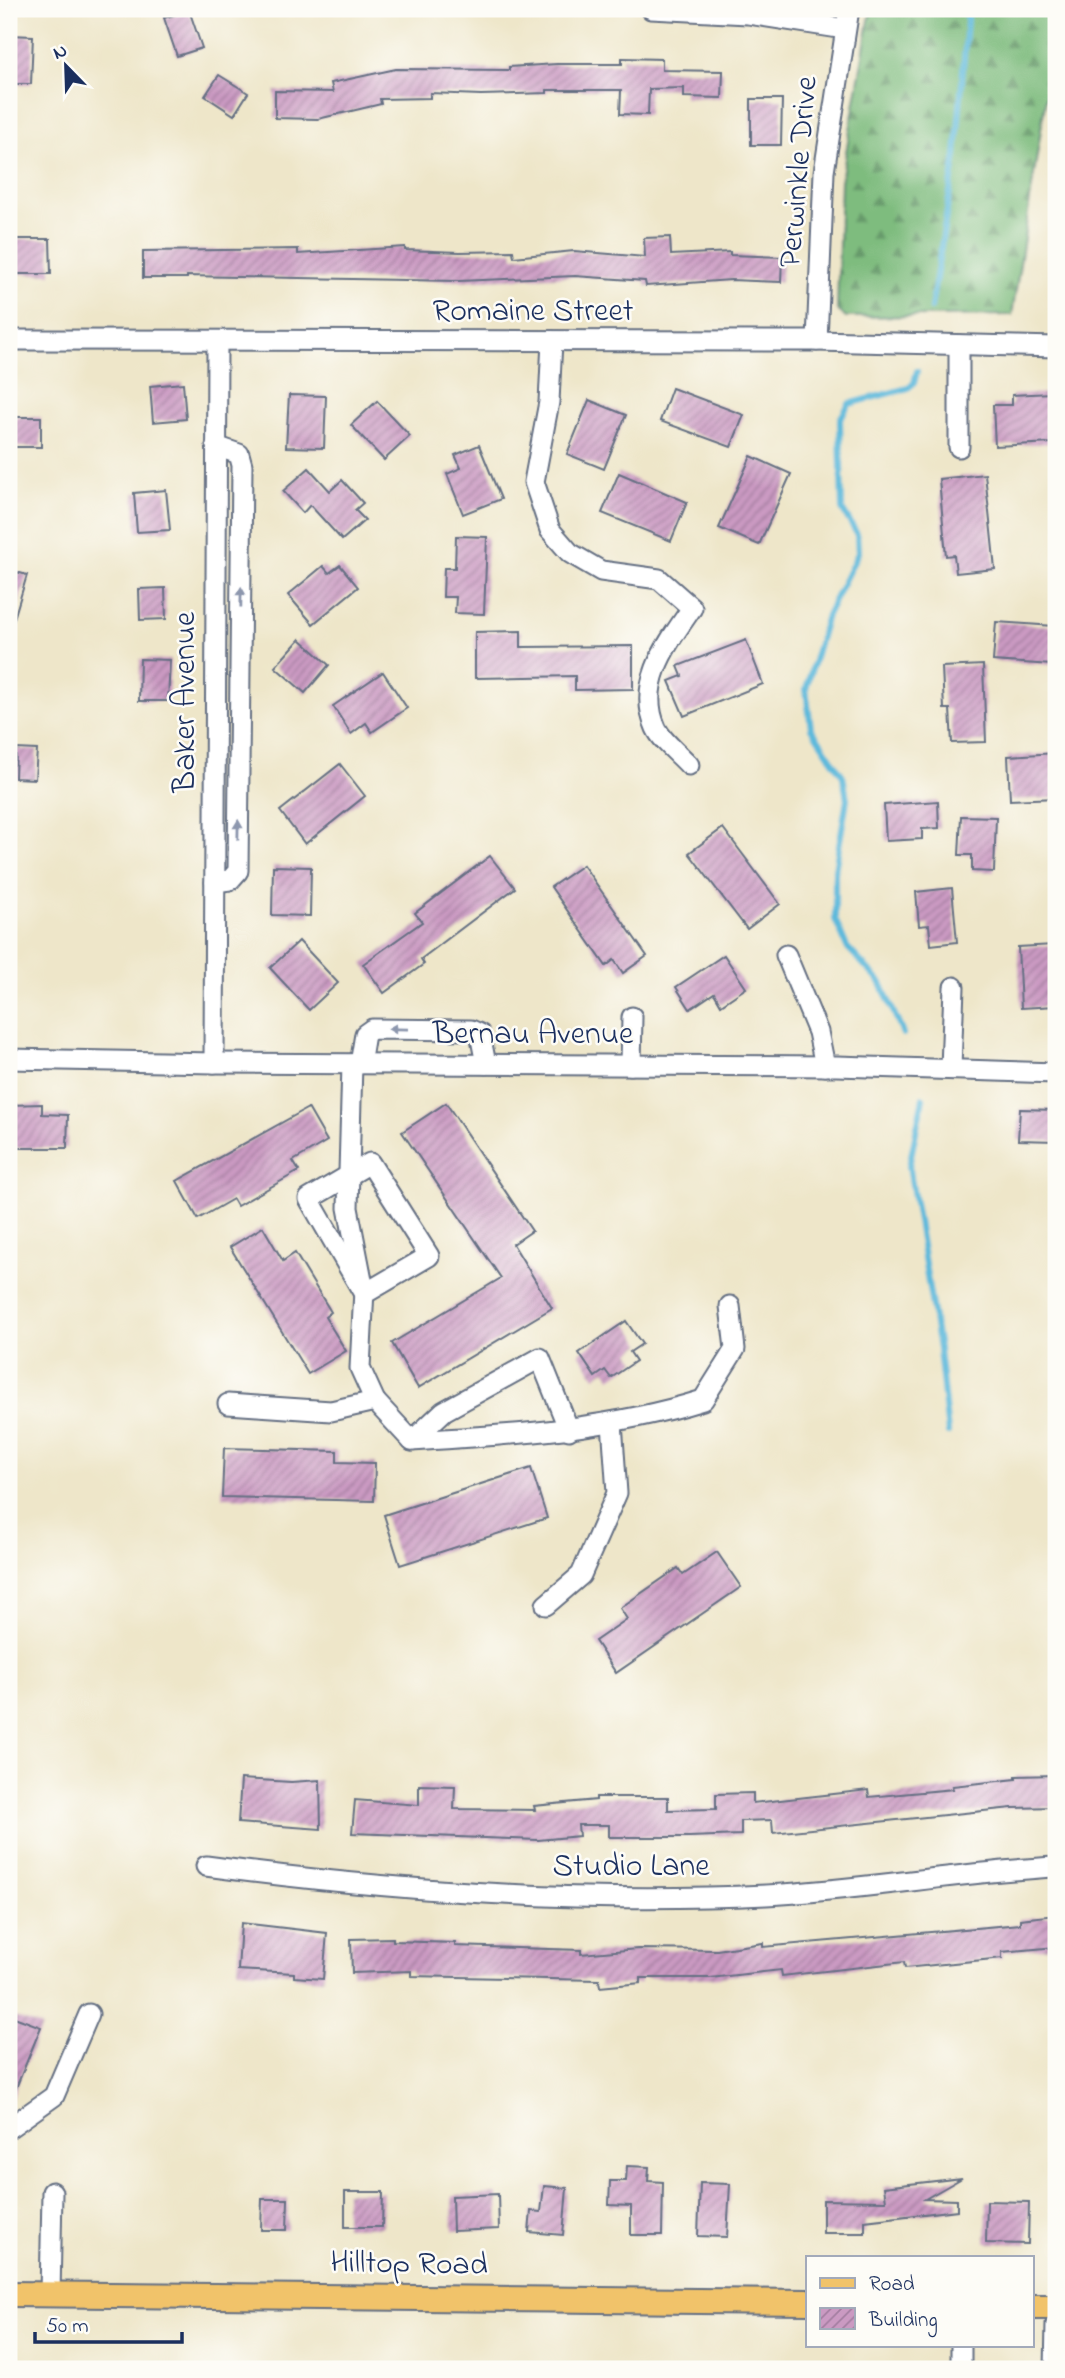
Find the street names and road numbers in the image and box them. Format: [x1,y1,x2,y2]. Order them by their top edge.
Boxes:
street label: Perwinkle Drive [768,74,832,270]
street label: Romaine Street [433,289,634,336]
street label: Baker Avenue [163,611,210,793]
street label: Bernau Avenue [432,1012,634,1059]
street label: Studio Lane [552,1844,710,1891]
street label: Hilltop Road [330,2240,488,2290]

